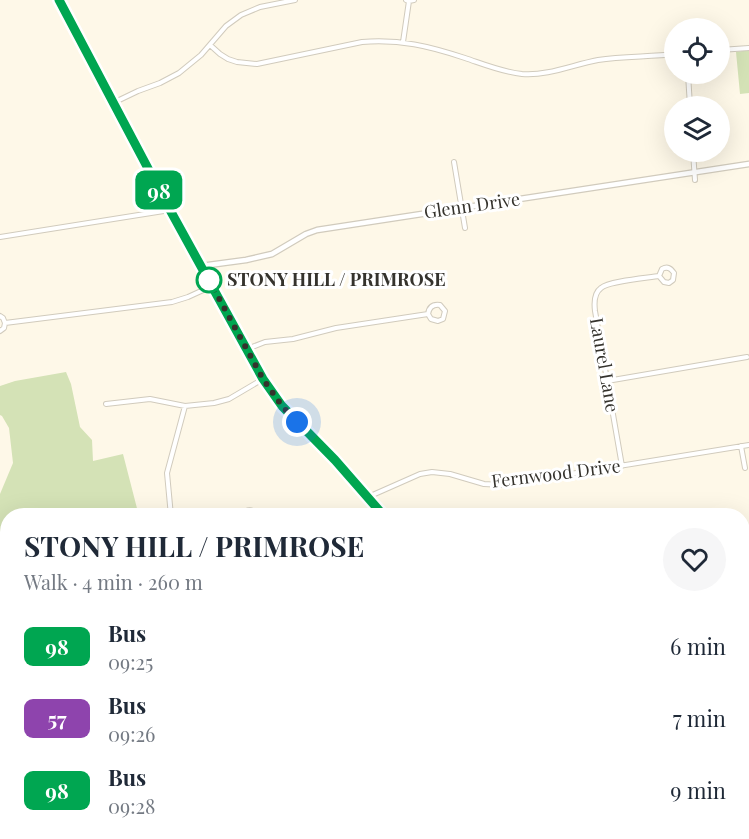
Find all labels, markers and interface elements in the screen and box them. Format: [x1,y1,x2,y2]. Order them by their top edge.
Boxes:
map controls [664,18,730,162]
button: locate [664,18,730,84]
button: layers [664,96,730,162]
line badge: 98 [132,170,186,210]
text: 98 [147,176,171,204]
street label: Glenn Drive [422,186,521,224]
marker: STONY HILL / PRIMROSE [196,267,222,293]
place label: STONY HILL / PRIMROSE [227,267,446,291]
street label: Laurel Lane [585,316,625,414]
your location [282,407,312,437]
street label: Fernwood Drive [490,453,622,493]
text: STONY HILL / PRIMROSE [24,527,364,564]
button: heart [663,528,726,591]
text: Walk · 4 min · 260 m [24,568,203,595]
text: Bus [108,618,146,648]
text: 6 min [670,631,726,661]
text: 98 [45,632,69,660]
text: 09:25 [108,648,153,675]
text: Bus [108,690,146,720]
text: 7 min [673,703,726,733]
text: 57 [47,704,67,732]
text: 09:26 [108,720,155,747]
text: Bus [108,762,146,792]
text: 9 min [670,775,726,805]
text: 98 [45,776,69,804]
text: 09:28 [108,792,155,819]

